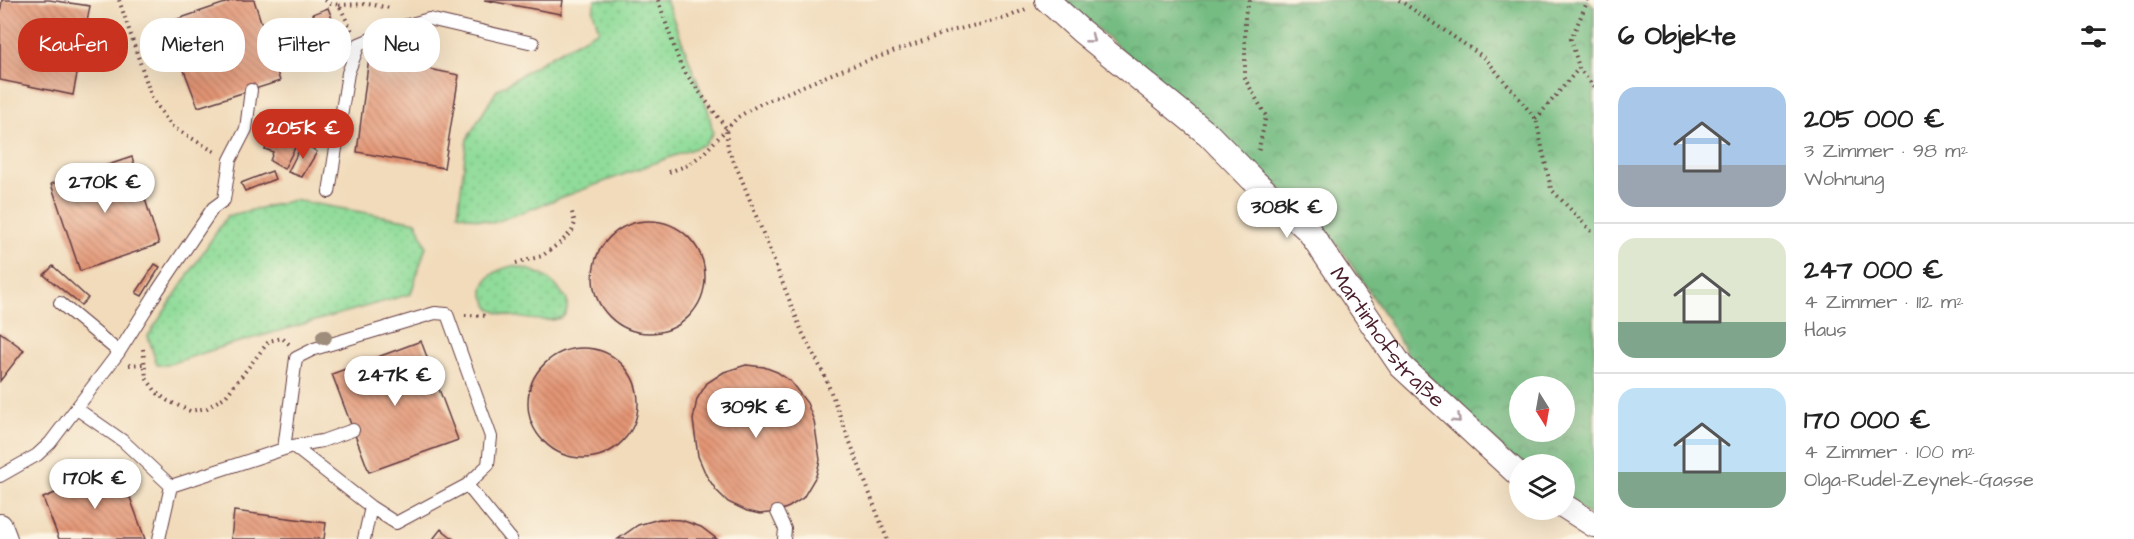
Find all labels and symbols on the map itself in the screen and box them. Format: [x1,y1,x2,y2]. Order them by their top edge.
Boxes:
one-way arrow [1084,32,1095,43]
pin: 205K € [254,109,352,160]
pin: 270K € [56,163,154,214]
pin: 308K € [1238,188,1336,239]
street label: Martinhofstraße [1322,261,1452,415]
pin: 247K € [346,356,444,407]
north arrow [1509,376,1575,442]
pin: 309K € [707,388,805,439]
one-way arrow [1449,411,1460,422]
pin: 170K € [46,459,144,510]

